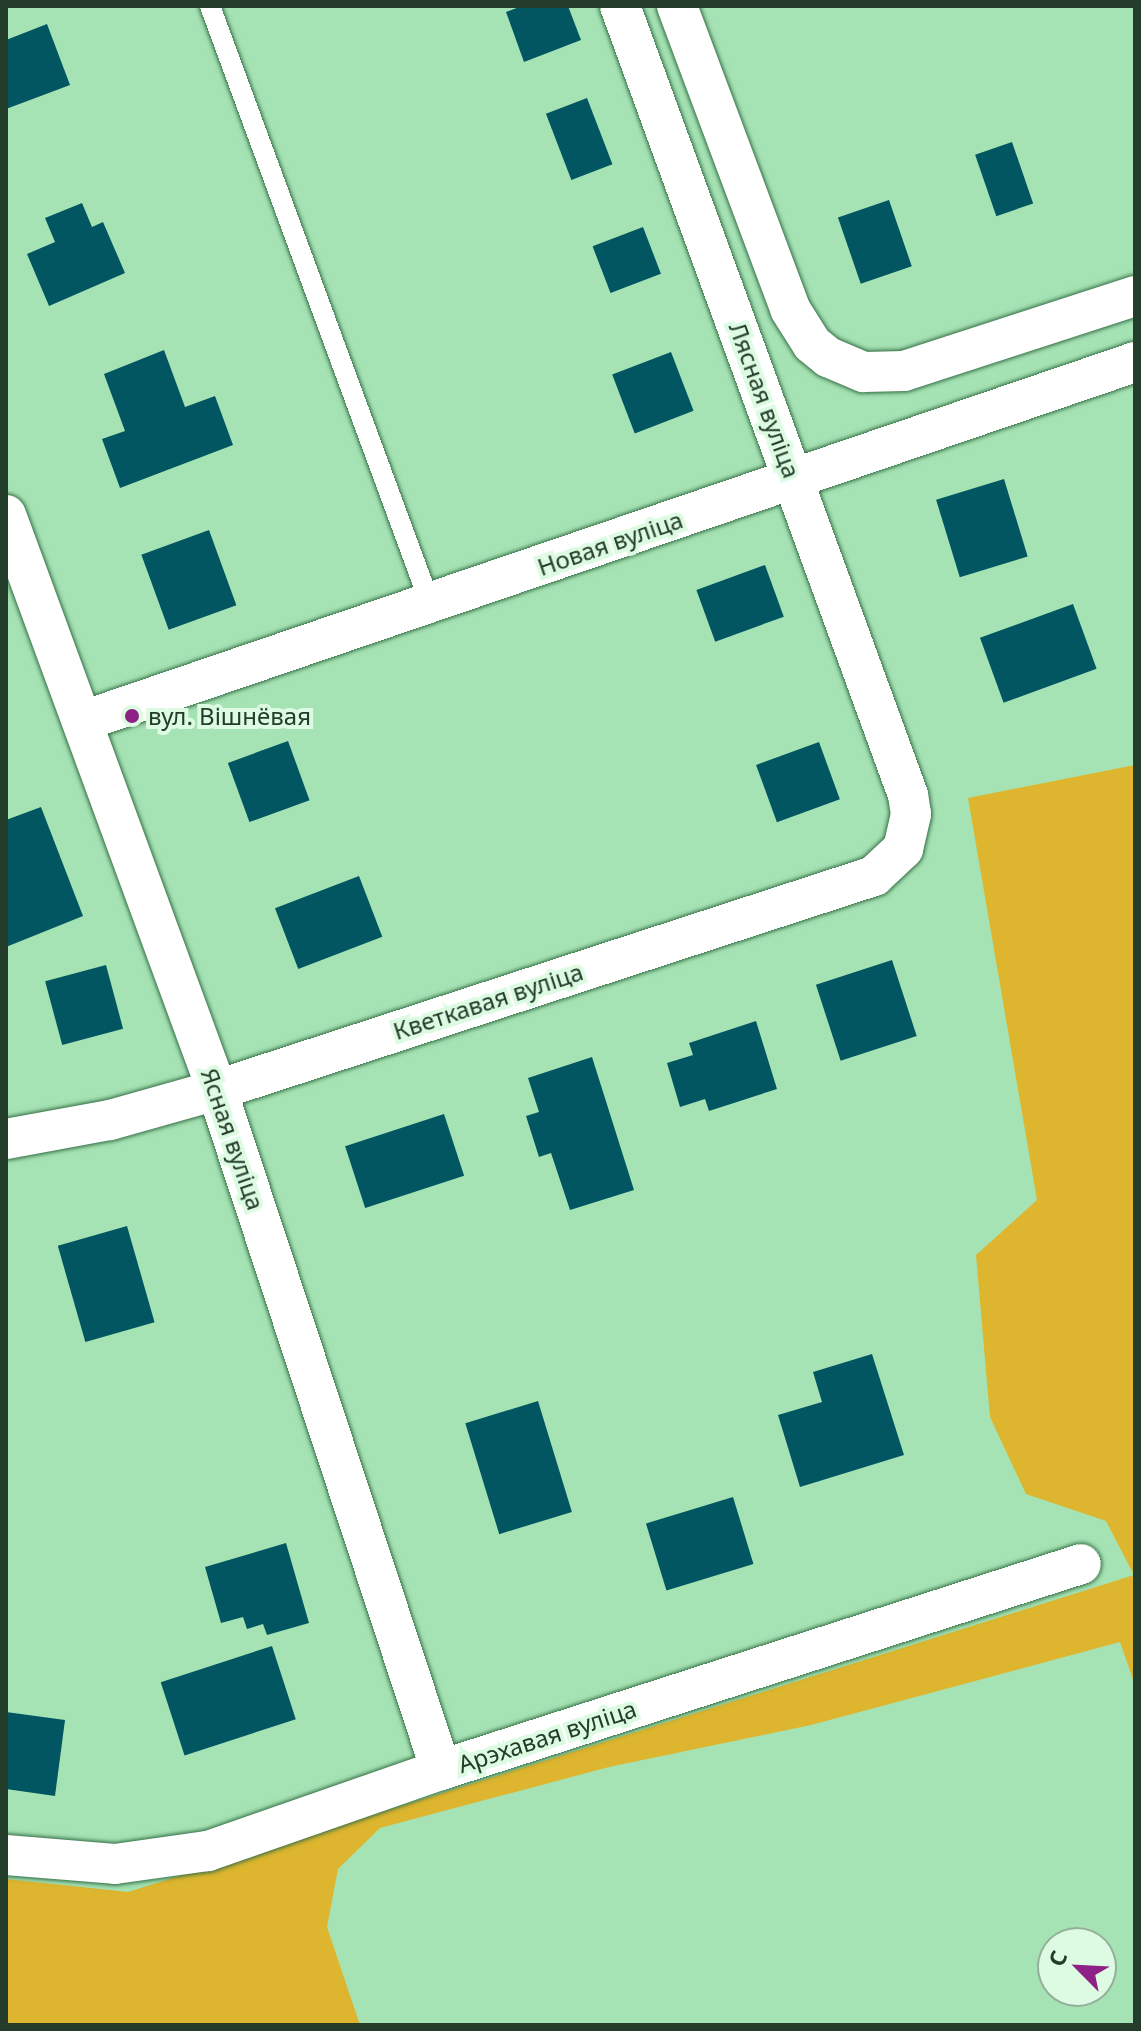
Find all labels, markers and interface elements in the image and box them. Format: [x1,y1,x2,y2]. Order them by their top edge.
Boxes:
street label: Лясная вуліца [724,318,806,482]
street label: Новая вуліца [534,505,686,581]
place label: вул. Вішнёвая [148,702,311,730]
marker: вул. Вішнёвая [123,707,141,725]
street label: Кветкавая вуліца [389,957,587,1045]
street label: Ясная вуліца [195,1064,271,1214]
street label: Арэхавая вуліца [454,1694,640,1778]
north arrow [1037,1927,1117,2007]
text: С [1040,1945,1073,1971]

